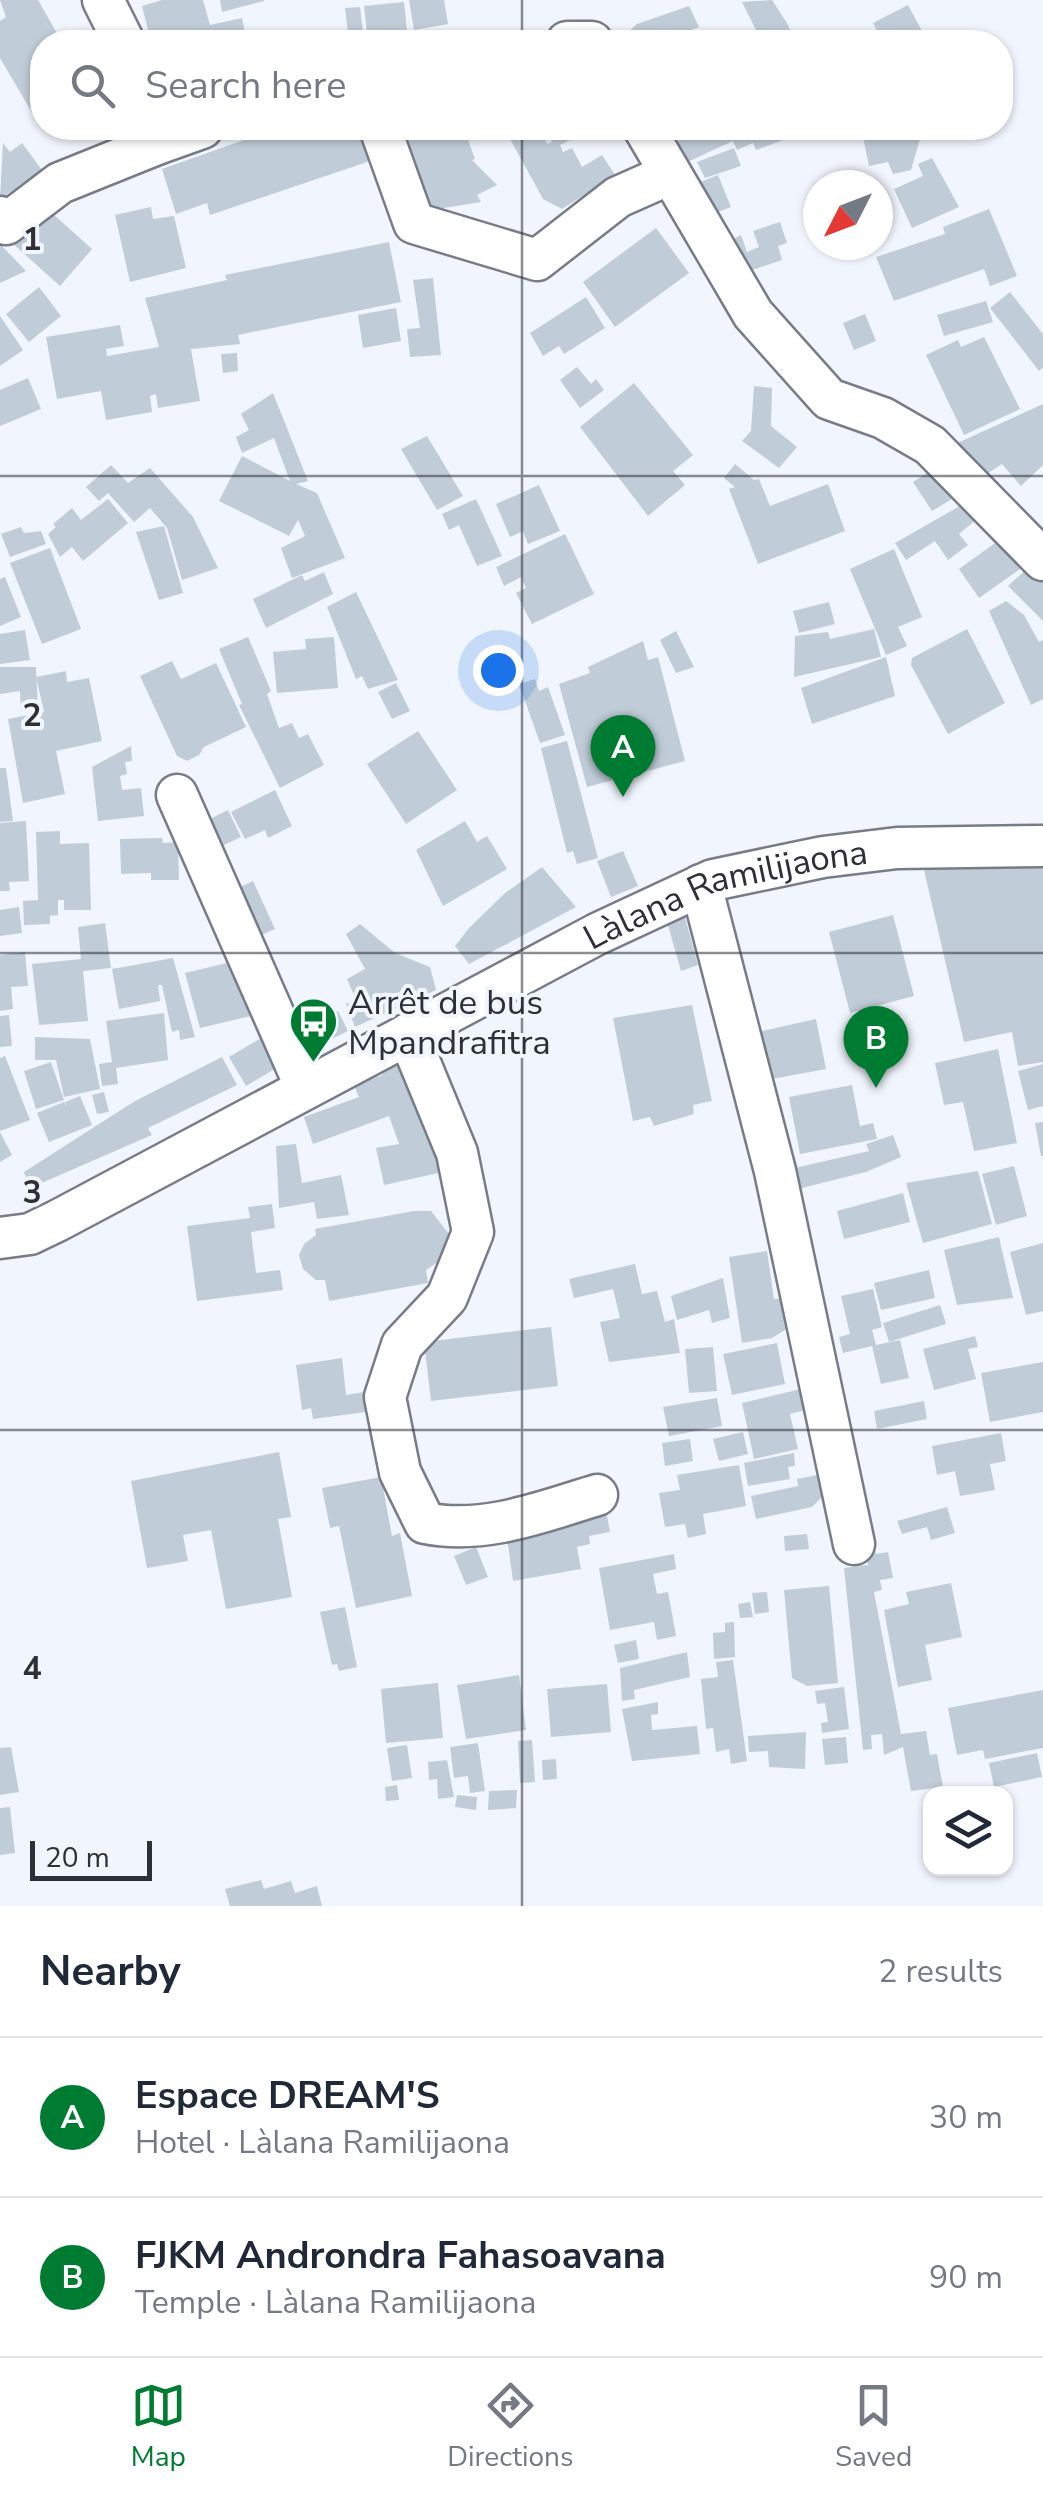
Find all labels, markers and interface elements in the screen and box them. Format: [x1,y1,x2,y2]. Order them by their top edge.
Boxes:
search box [30,30,1013,140]
icon: search [65,58,120,113]
text: Search here [145,60,346,111]
north arrow [803,170,893,260]
text: 1 [22,218,42,261]
your location [473,645,524,696]
text: 2 [22,694,42,737]
pin: A [590,714,656,797]
street label: Làlana Ramilijaona [575,828,870,961]
place label: Arrêt de bus Mpandrafitra [348,979,551,1066]
bus stop icon: Arrêt de bus Mpandrafitra [287,996,339,1064]
pin: B [844,1006,908,1088]
text: 3 [22,1171,42,1214]
text: 4 [22,1647,42,1690]
map controls [923,1786,1013,1876]
button: layers [923,1786,1013,1876]
scale bar [30,1836,152,1880]
text: 20 m [45,1839,110,1877]
text: Nearby [40,1943,181,2000]
text: 2 results [878,1950,1003,1993]
text: Espace DREAM'S [135,2070,440,2121]
text: A [61,2096,84,2139]
text: 30 m [929,2096,1003,2139]
text: Hotel · Làlana Ramilijaona [135,2121,510,2164]
text: FJKM Androndra Fahasoavana [135,2230,666,2281]
text: B [61,2256,84,2299]
text: 90 m [929,2256,1003,2299]
text: Temple · Làlana Ramilijaona [135,2281,537,2324]
tab: Map [131,2378,186,2476]
tab: Directions [447,2378,573,2476]
tab: Saved [835,2378,912,2476]

